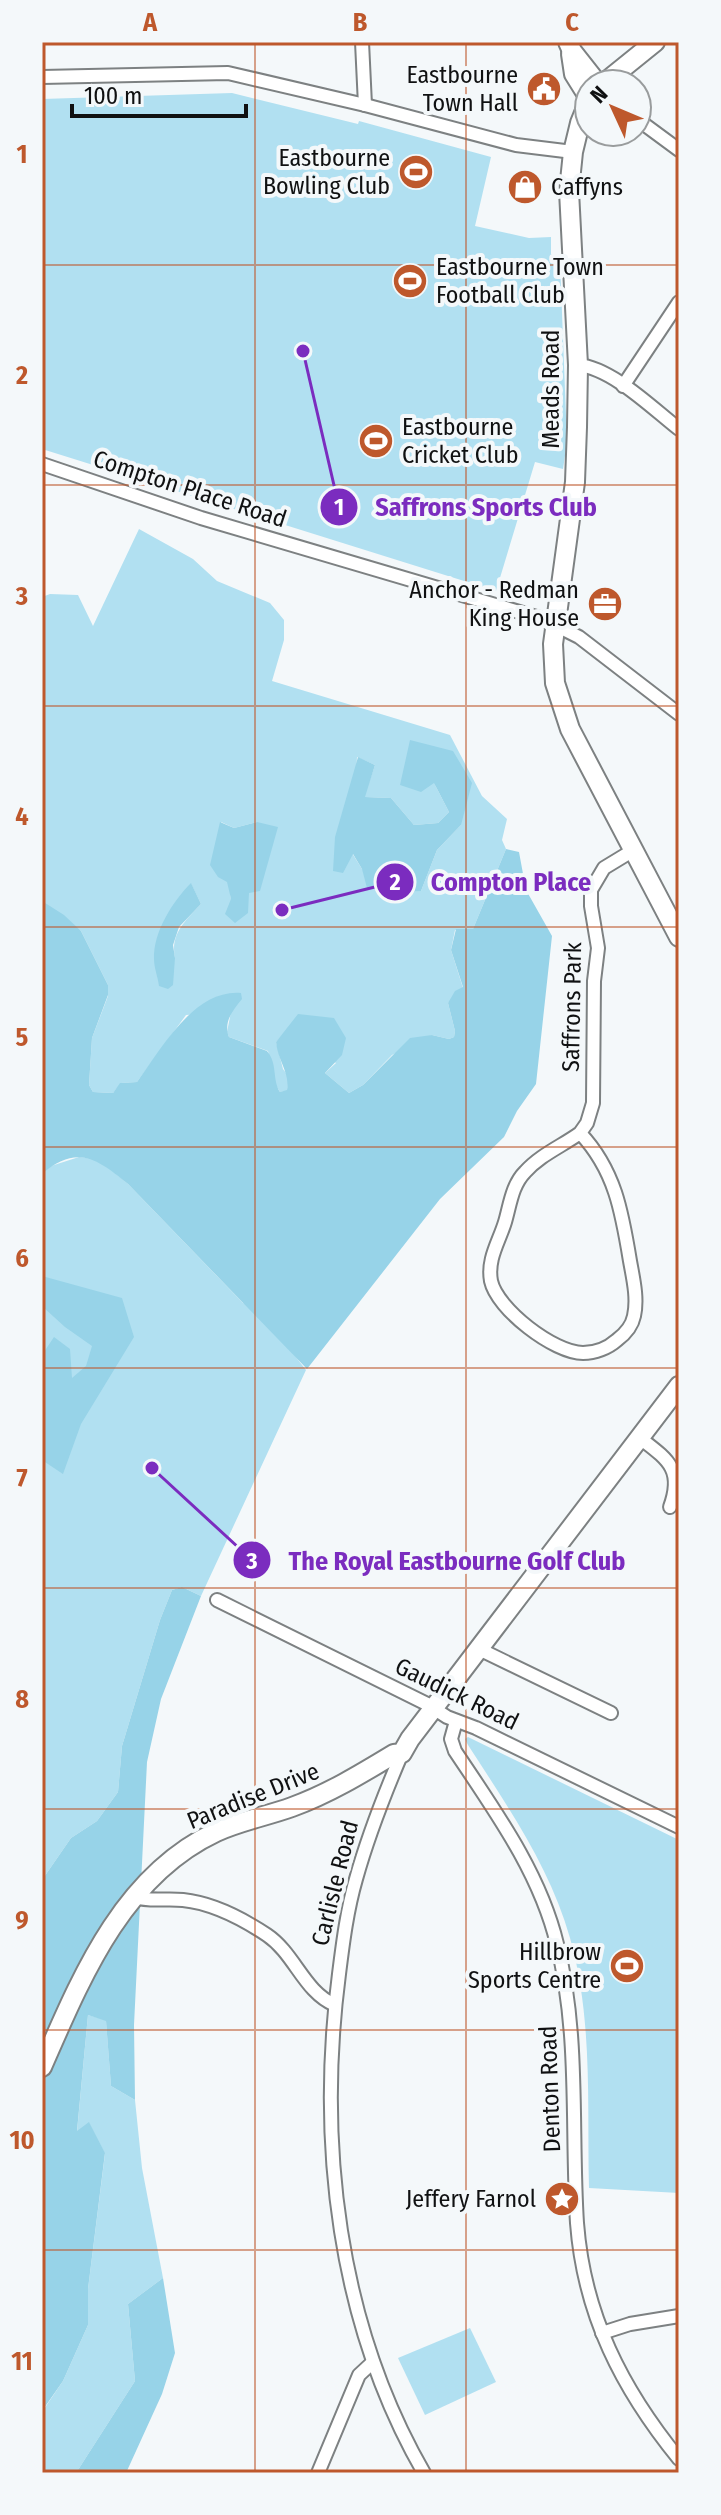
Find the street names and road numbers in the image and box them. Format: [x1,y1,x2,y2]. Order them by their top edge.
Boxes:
street label: Meads Road [537,330,565,448]
street label: Compton Place Road [90,445,290,533]
street label: Saffrons Park [557,941,587,1072]
street label: Gaudick Road [391,1652,523,1736]
street label: Paradise Drive [183,1757,323,1835]
street label: Carlisle Road [306,1817,364,1949]
street label: Denton Road [534,2025,566,2153]

